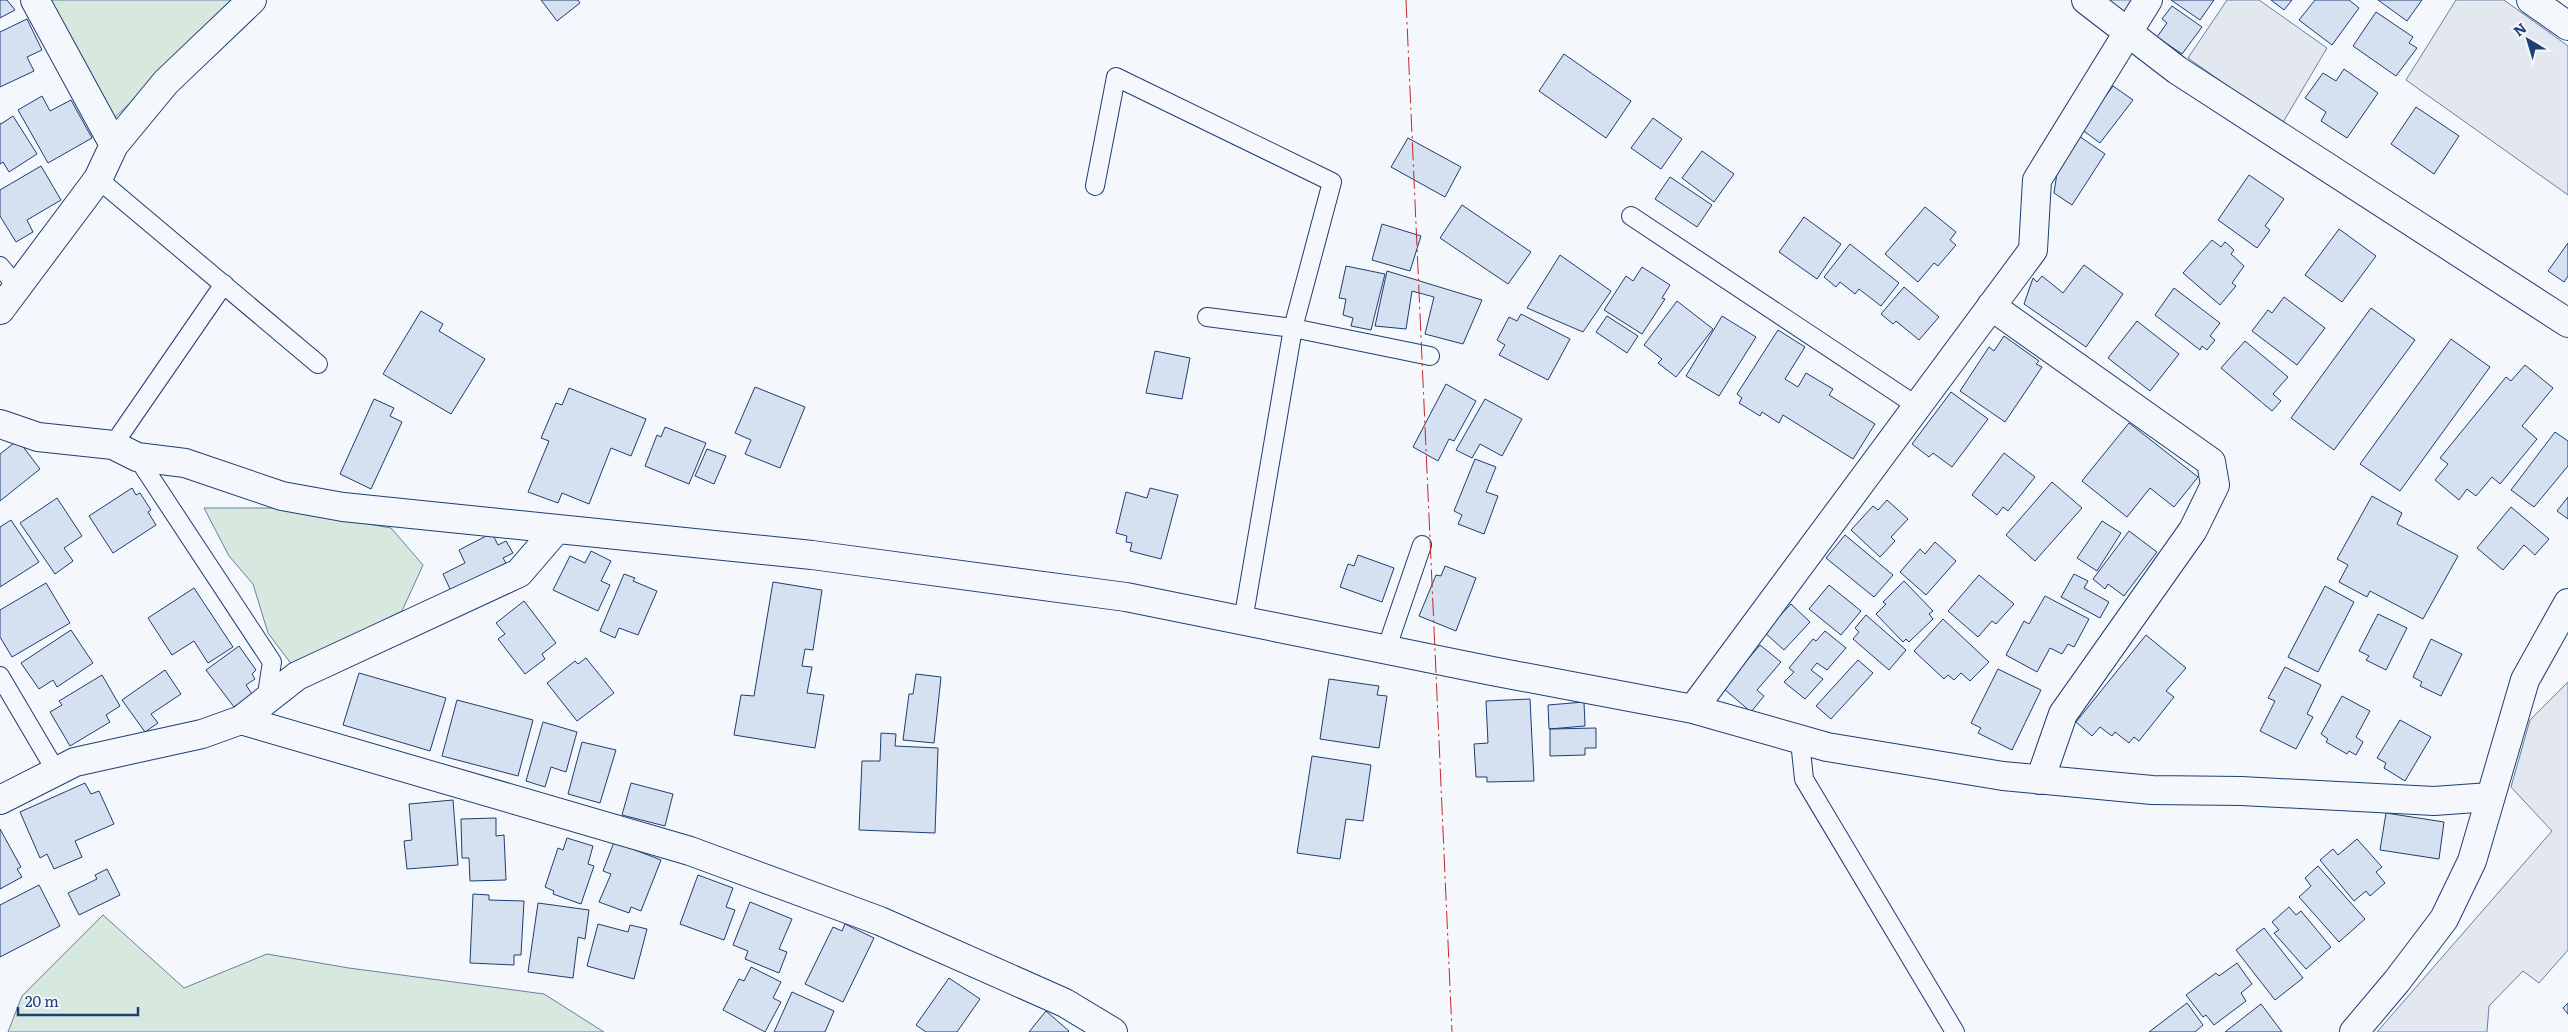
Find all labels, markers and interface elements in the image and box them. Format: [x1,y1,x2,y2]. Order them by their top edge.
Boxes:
north arrow [2503,15,2553,65]
text: N [2509,17,2530,40]
scale bar [18,984,138,1016]
text: 20 m [25,989,59,1012]

